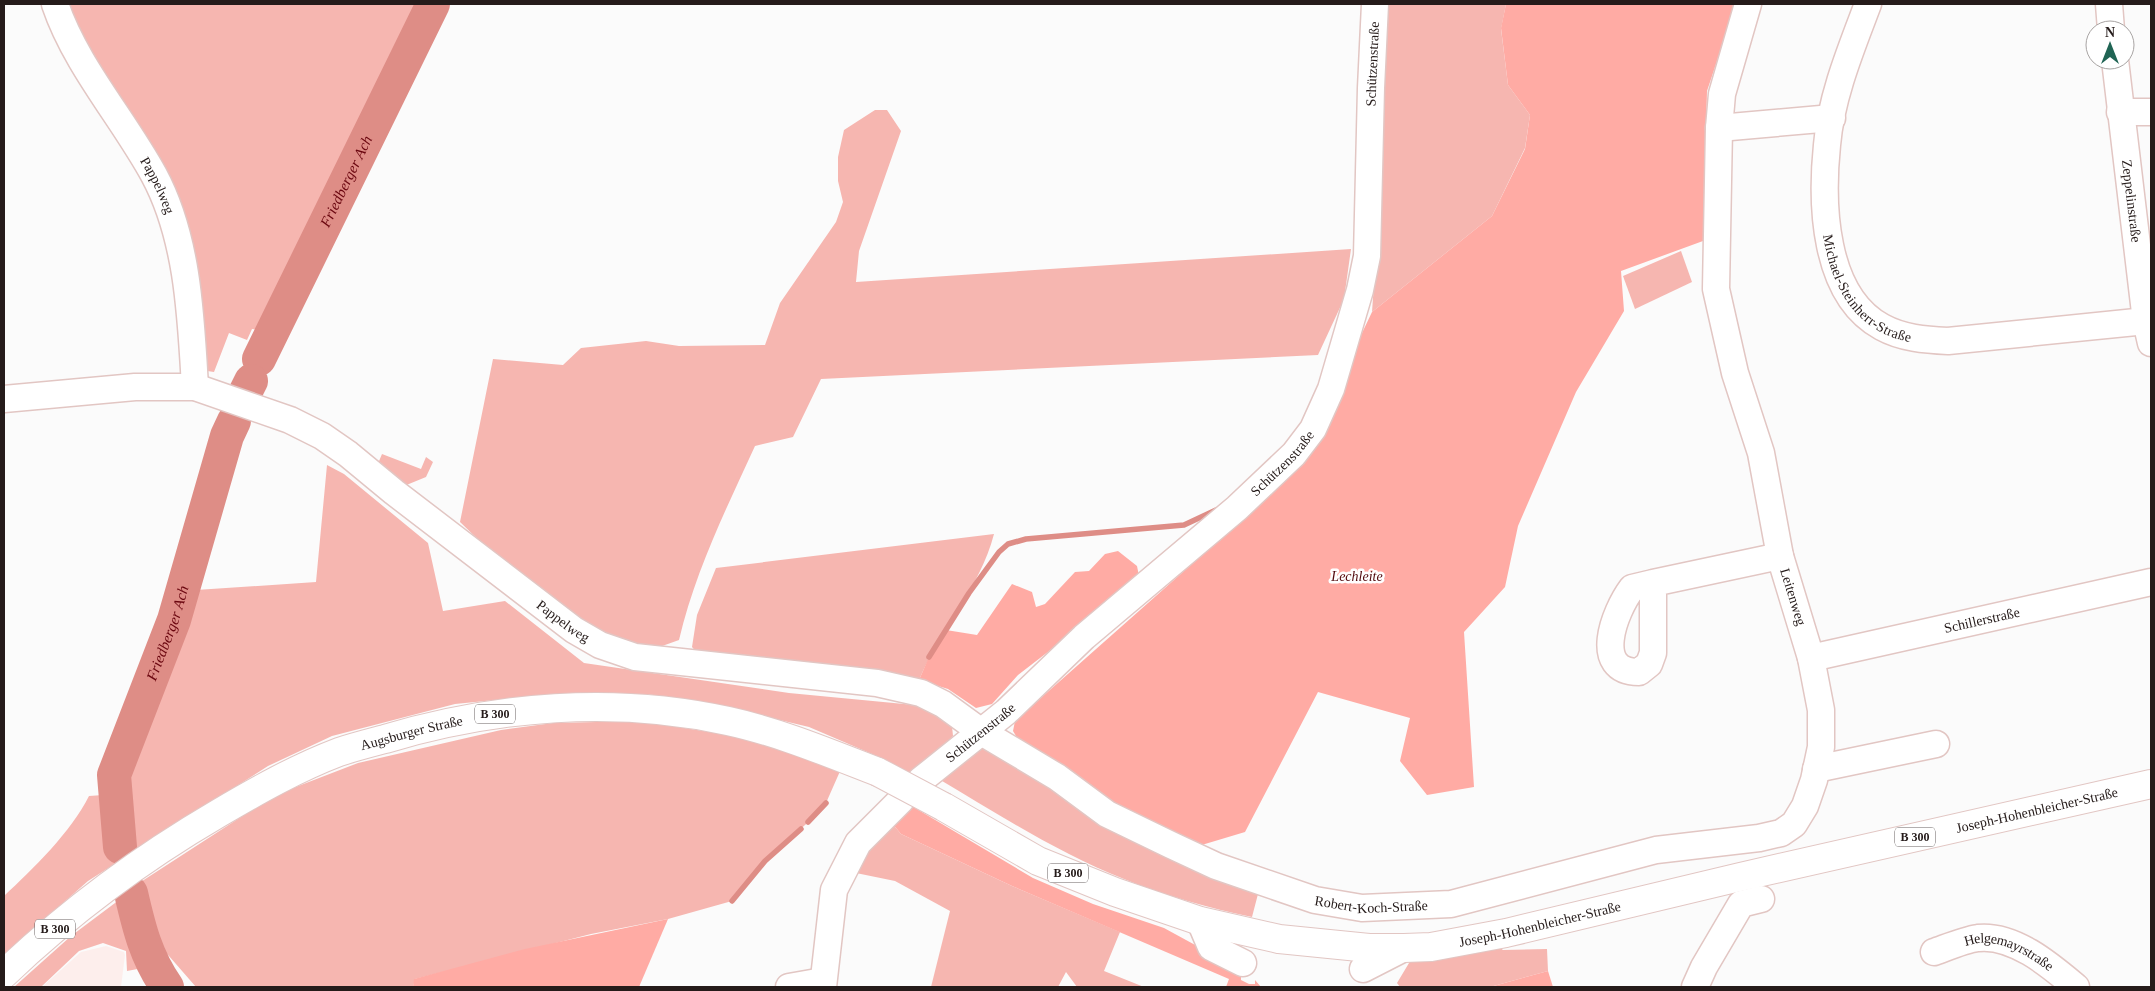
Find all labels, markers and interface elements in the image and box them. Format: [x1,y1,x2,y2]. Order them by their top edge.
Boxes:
north arrow [2085,20,2135,70]
street label: Schützenstraße [1363,21,1382,106]
text: N [2105,25,2115,40]
water label: Friedberger Ach [317,133,375,230]
street label: Pappelweg [138,154,178,216]
street label: Zeppelinstraße [2119,159,2144,243]
street label: Michael-Steinherr-Straße [1821,233,1913,345]
street label: Schützenstraße [1247,427,1317,499]
street label: Leitenweg [1777,567,1809,627]
park label: Lechleite [1330,569,1383,584]
water label: Friedberger Ach [143,584,191,684]
street label: Pappelweg [534,597,592,645]
street label: Schillerstraße [1943,604,2021,636]
street label: Schützenstraße [943,700,1018,765]
road number: B 300 [475,704,515,724]
street label: Augsburger Straße [359,713,464,753]
street label: Joseph-Hohenbleicher-Straße [1955,784,2119,835]
road number: B 300 [1895,828,1935,846]
road number: B 300 [1048,864,1088,882]
street label: Robert-Koch-Straße [1314,893,1428,916]
street label: Joseph-Hohenbleicher-Straße [1458,898,1622,949]
road number: B 300 [35,920,75,939]
street label: Helgemayrstraße [1962,930,2057,974]

